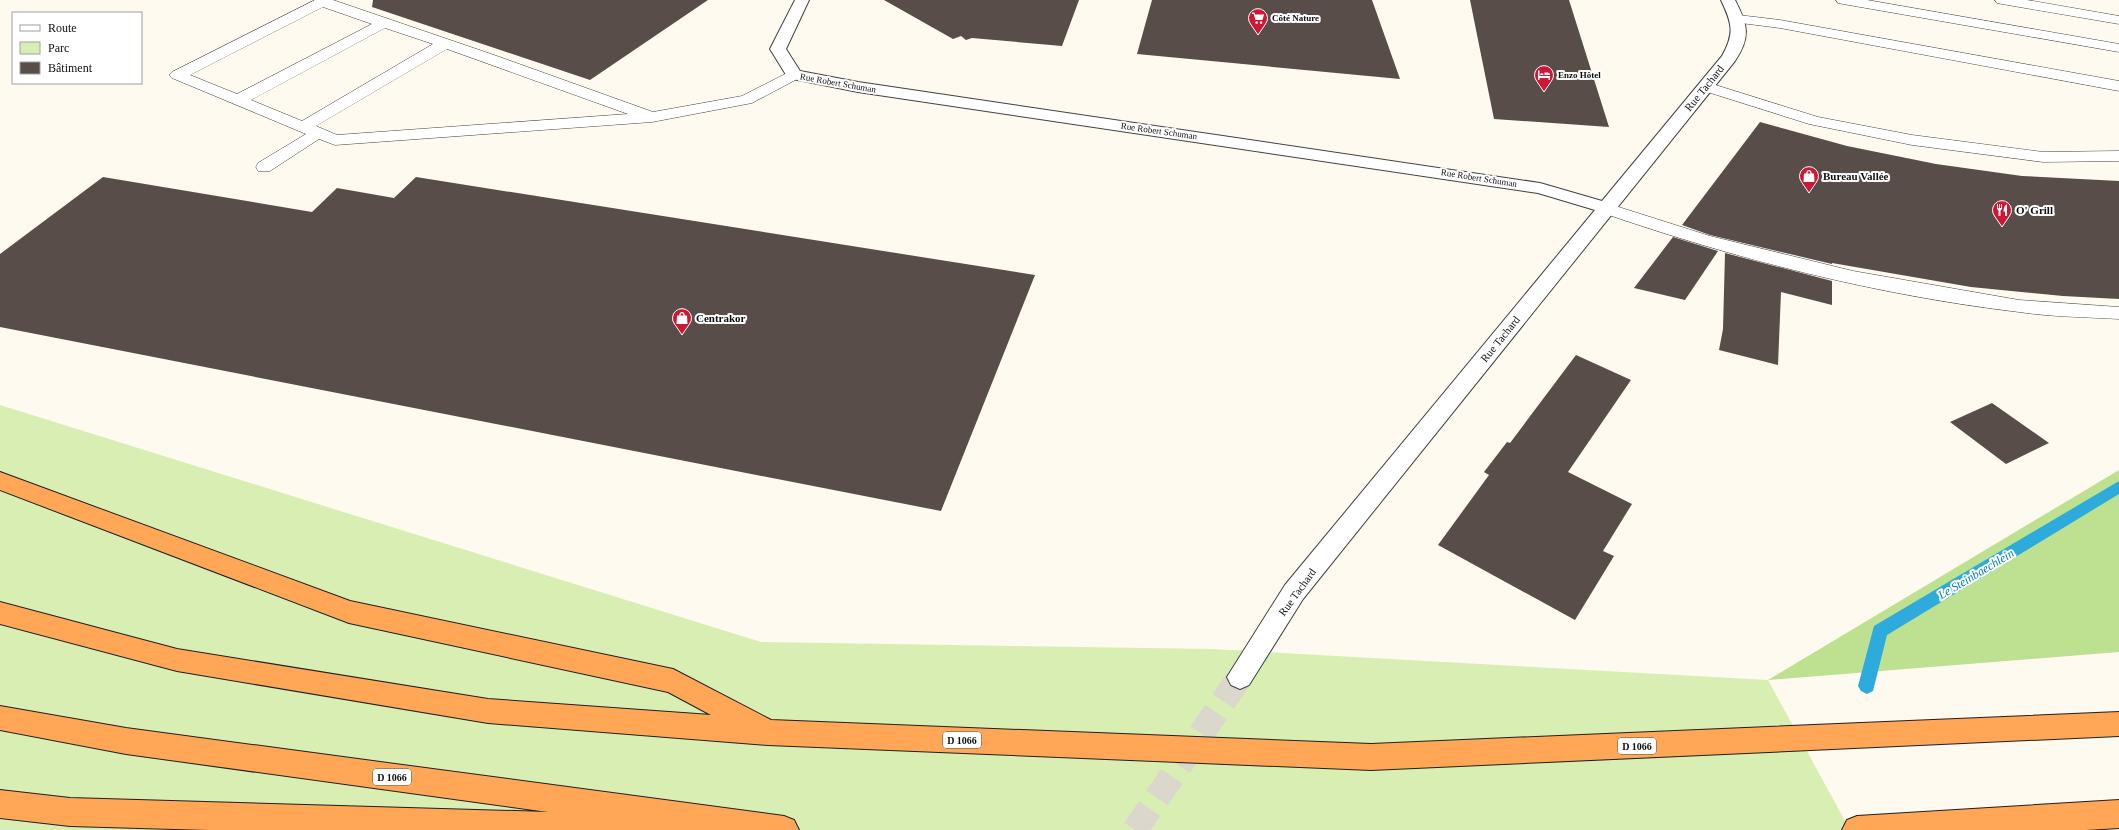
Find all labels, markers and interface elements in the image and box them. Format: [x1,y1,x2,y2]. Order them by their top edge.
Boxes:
supermarket icon: Côté Nature [1247,7,1269,35]
legend [12,12,142,84]
place label: Côté Nature [1272,13,1319,23]
text: Route [48,21,77,35]
text: Parc [48,41,69,55]
text: Bâtiment [48,61,93,75]
street label: Rue Tachard [1682,62,1726,113]
hotel icon: Enzo Hôtel [1533,64,1555,92]
place label: Enzo Hôtel [1558,70,1601,80]
street label: Rue Robert Schuman [799,71,877,95]
street label: Rue Robert Schuman [1120,121,1198,141]
shop icon: Bureau Vallée [1798,165,1820,193]
street label: Rue Robert Schuman [1440,167,1518,189]
place label: Bureau Vallée [1823,170,1889,182]
restaurant icon: O' Grill [1991,199,2013,227]
place label: O' Grill [2016,204,2053,216]
shop icon: Centrakor [671,307,693,335]
place label: Centrakor [696,312,746,324]
street label: Rue Tachard [1478,313,1522,364]
water label: Le Steinbaechlein [1935,546,2016,603]
street label: Rue Tachard [1276,566,1318,618]
road number: D 1066 [943,732,981,748]
road number: D 1066 [1618,738,1656,754]
road number: D 1066 [373,769,411,785]

